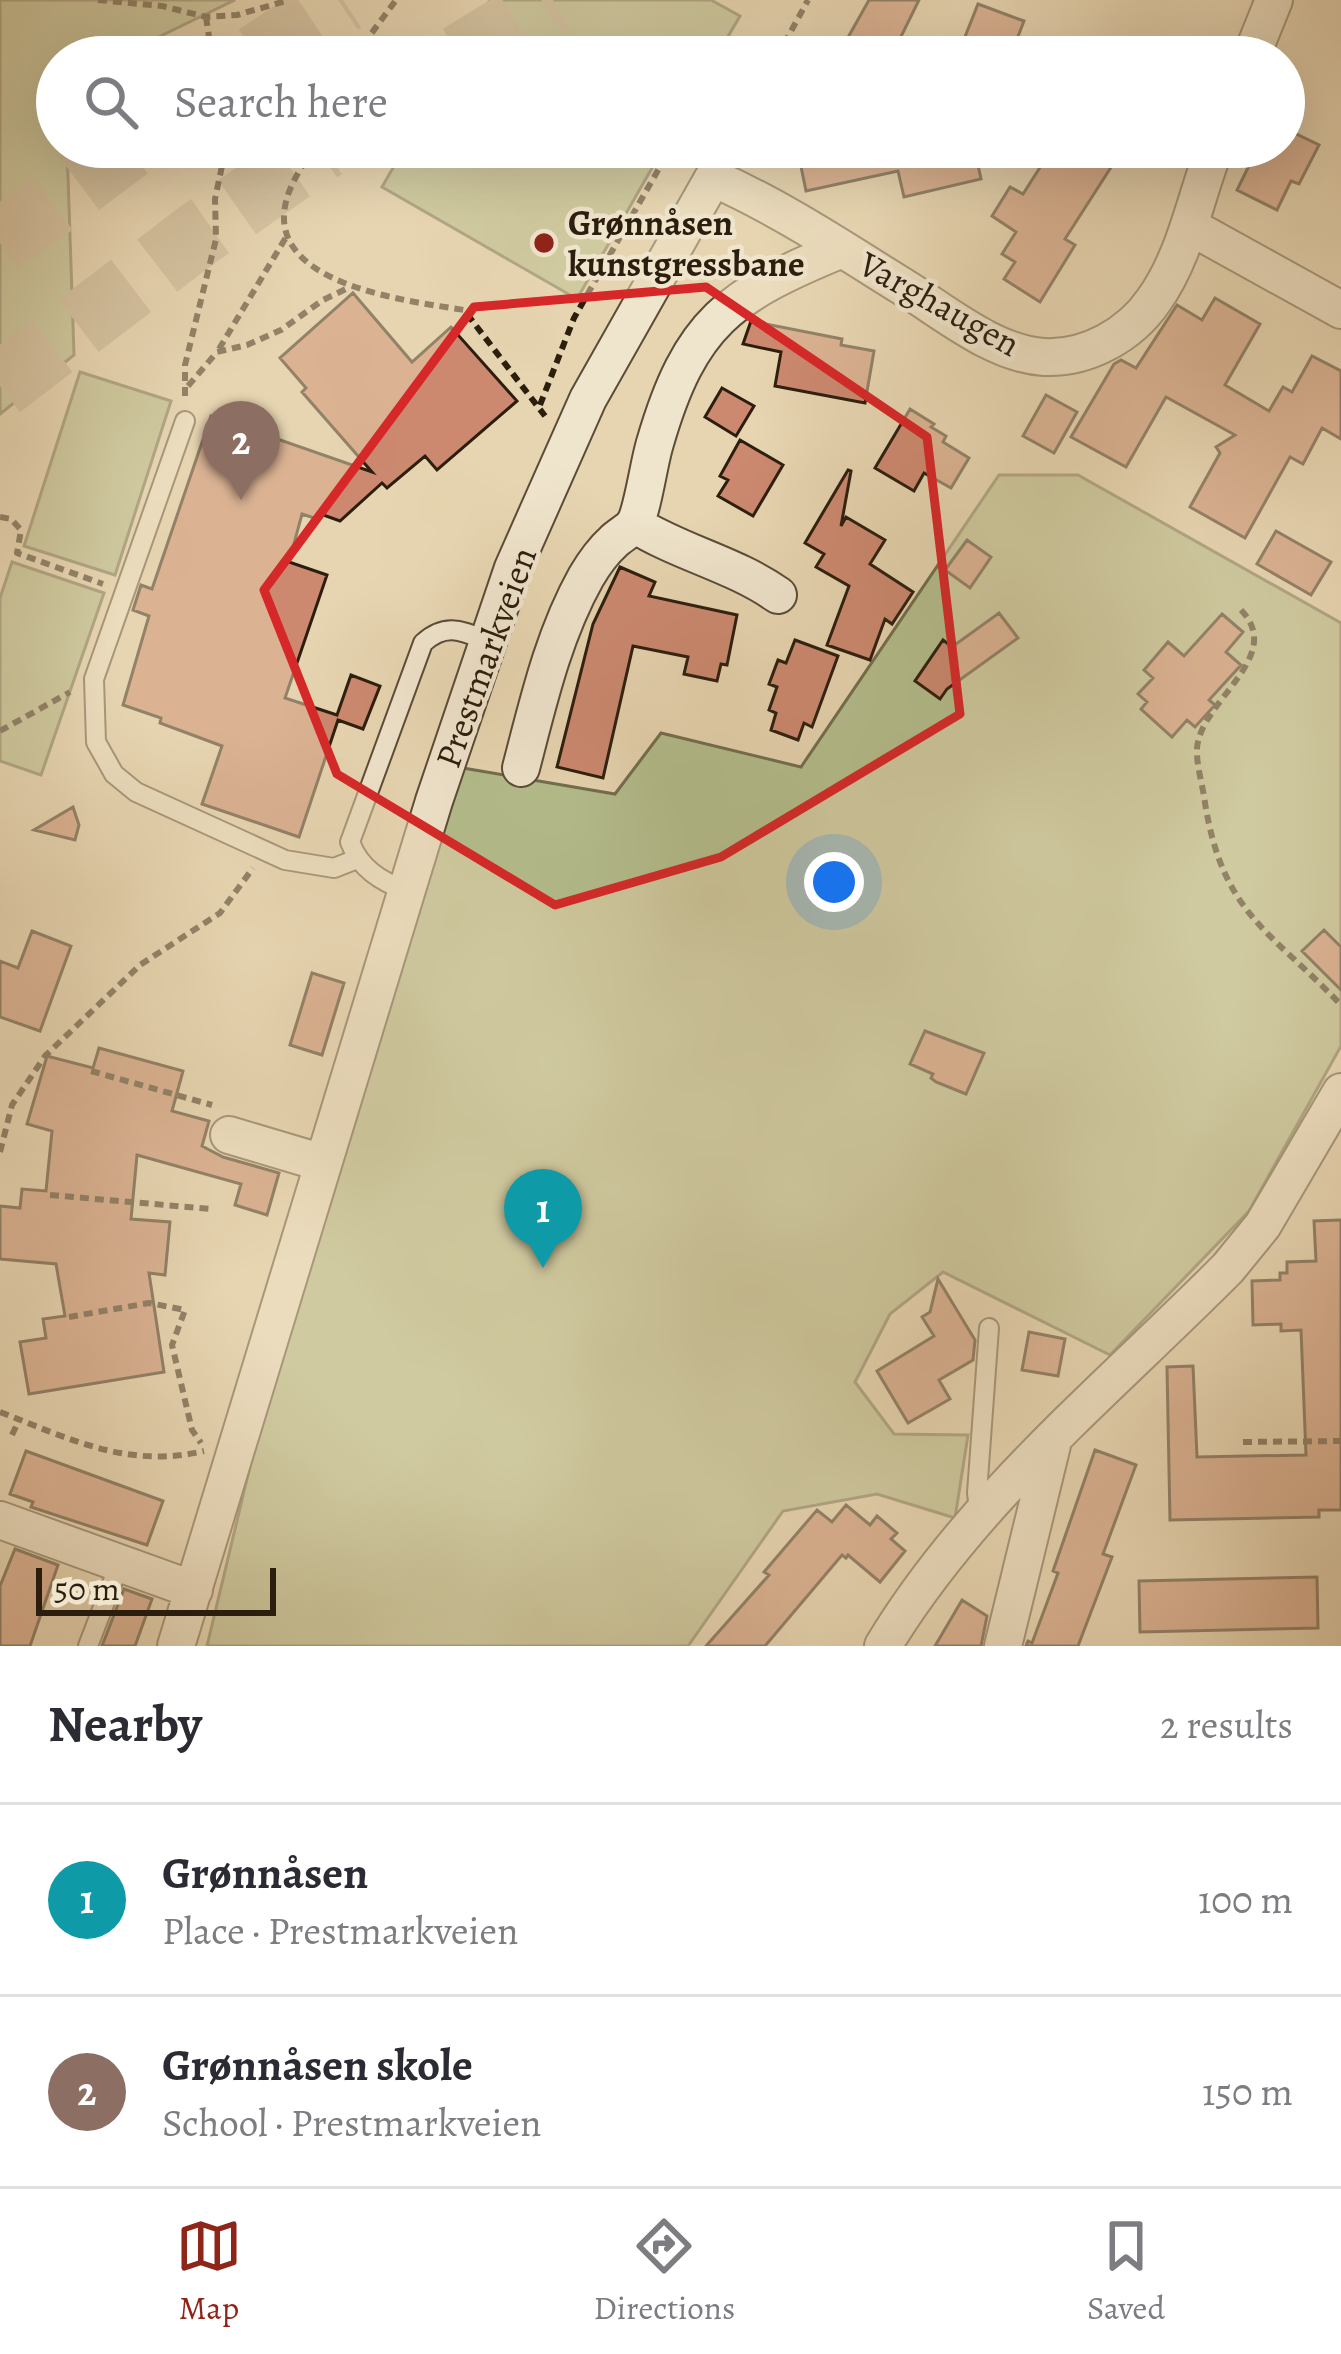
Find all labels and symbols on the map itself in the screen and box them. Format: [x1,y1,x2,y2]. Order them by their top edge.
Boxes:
place label: Grønnåsen kunstgressbane [568,198,805,288]
marker: Grønnåsen kunstgressbane [531,230,557,256]
street label: Varghaugen [850,239,1029,368]
pin: 2 [202,401,280,500]
street label: Prestmarkveien [423,540,548,774]
your location [804,852,864,912]
pin: 1 [504,1169,582,1268]
scale bar [36,1562,276,1615]

